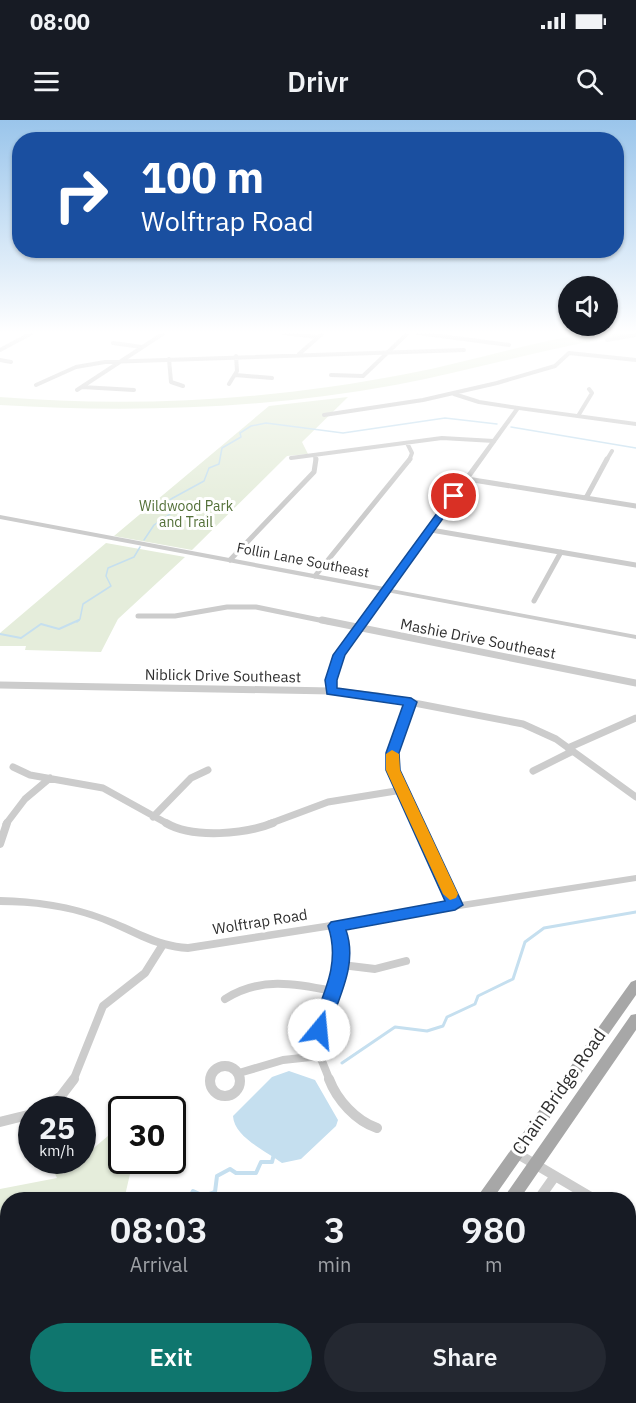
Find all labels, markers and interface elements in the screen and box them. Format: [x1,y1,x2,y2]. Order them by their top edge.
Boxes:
text: 08:00 [30,7,90,36]
text: Drivr [287,64,349,99]
icon: menu [30,65,63,98]
icon: search [573,65,606,98]
text: 100 m [141,150,264,205]
icon: right [42,156,120,234]
text: Wolftrap Road [141,203,314,238]
map controls [558,276,618,336]
button: sound [558,276,618,336]
pin [428,470,479,521]
icon: arrive [437,479,470,512]
park label: Wildwood Park and Trail [139,497,234,531]
street label: Follin Lane Southeast [235,538,371,582]
street label: Mashie Drive Southeast [399,614,557,663]
street label: Niblick Drive Southeast [145,665,301,686]
street label: Wolftrap Road [211,905,309,938]
position arrow [287,998,351,1062]
street label: Chain Bridge Road [507,1024,611,1159]
speed limit sign: 30 [108,1096,186,1174]
text: 25 [39,1108,75,1147]
text: km/h [39,1141,75,1160]
text: 08:03 [110,1206,208,1253]
text: 3 [324,1206,345,1253]
text: 980 [461,1206,526,1253]
text: Arrival [130,1251,188,1278]
text: min [318,1251,351,1278]
text: m [485,1251,502,1278]
button: Exit [30,1323,312,1392]
button: Share [324,1323,606,1392]

